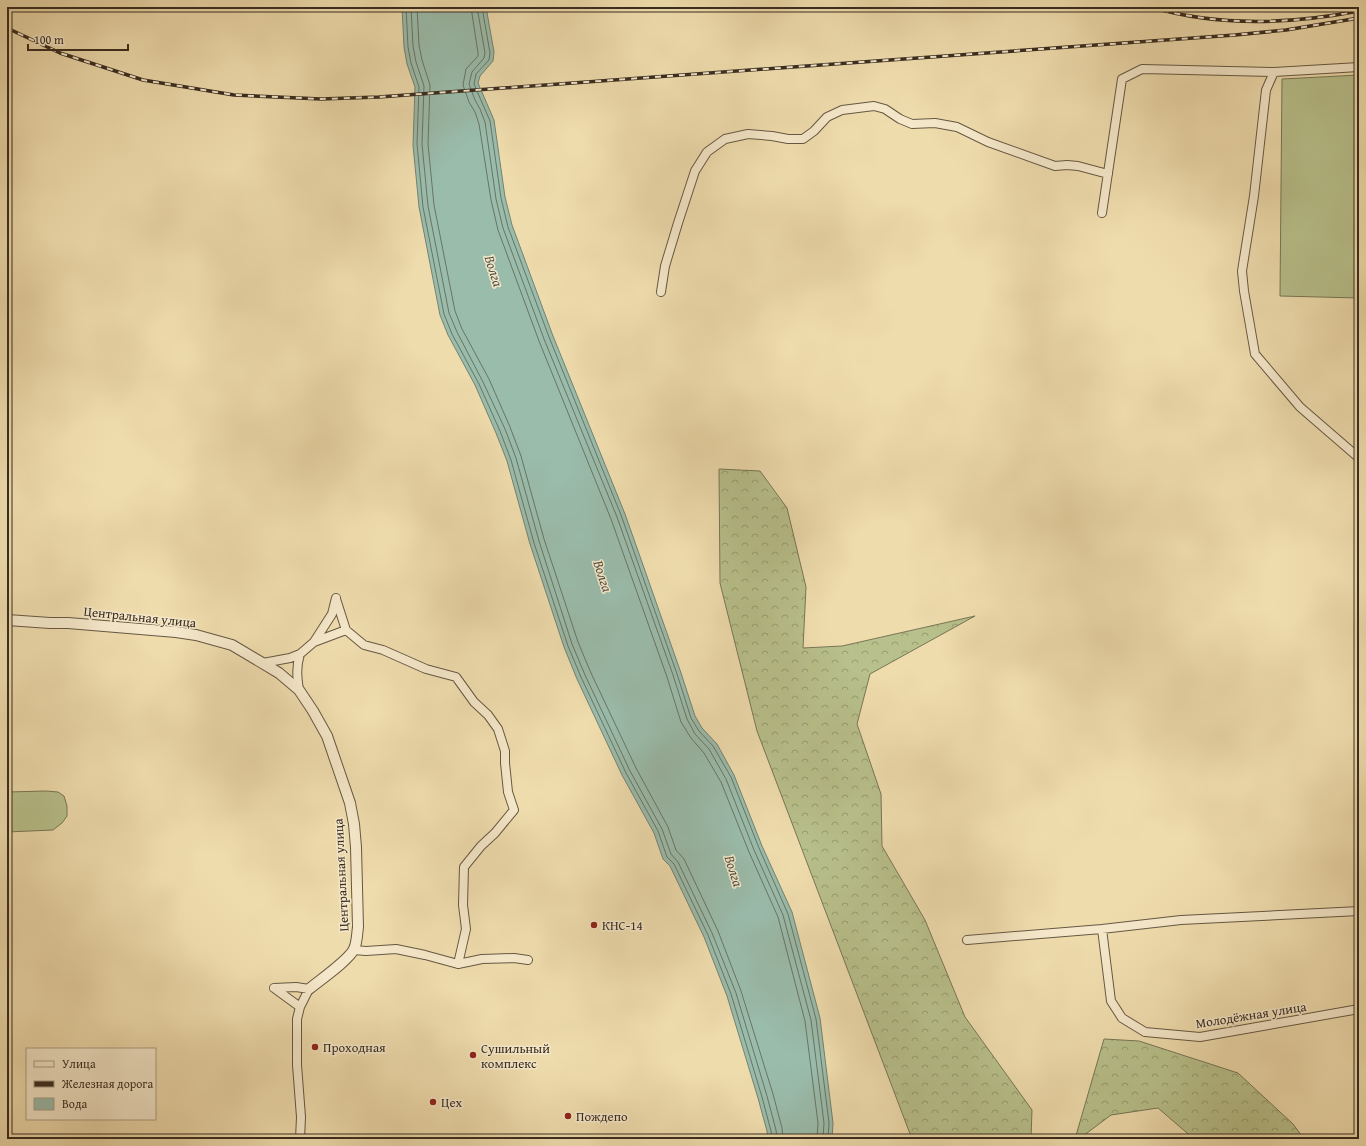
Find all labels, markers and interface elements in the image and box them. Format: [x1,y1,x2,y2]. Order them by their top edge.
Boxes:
scale bar [28,26,128,52]
text: 100 m [34,31,64,48]
water label: Волга [479,252,508,290]
water label: Волга [588,557,618,595]
street label: Центральная улица [83,602,198,632]
street label: Центральная улица [329,817,353,932]
water label: Волга [719,852,748,890]
place label: КНС-14 [602,916,643,935]
marker: КНС-14 [589,920,599,930]
street label: Молодёжная улица [1194,997,1308,1033]
place label: Проходная [323,1038,386,1057]
place label: Сушильный комплекс [481,1039,550,1073]
marker: Проходная [310,1042,320,1052]
legend [26,1048,156,1120]
marker: Сушильный комплекс [468,1050,478,1060]
text: Улица [62,1055,96,1072]
text: Железная дорога [61,1075,153,1092]
place label: Цех [441,1093,462,1112]
text: Вода [62,1095,87,1112]
marker: Цех [428,1097,438,1107]
place label: Пождепо [576,1107,628,1126]
marker: Пождепо [563,1111,573,1121]

